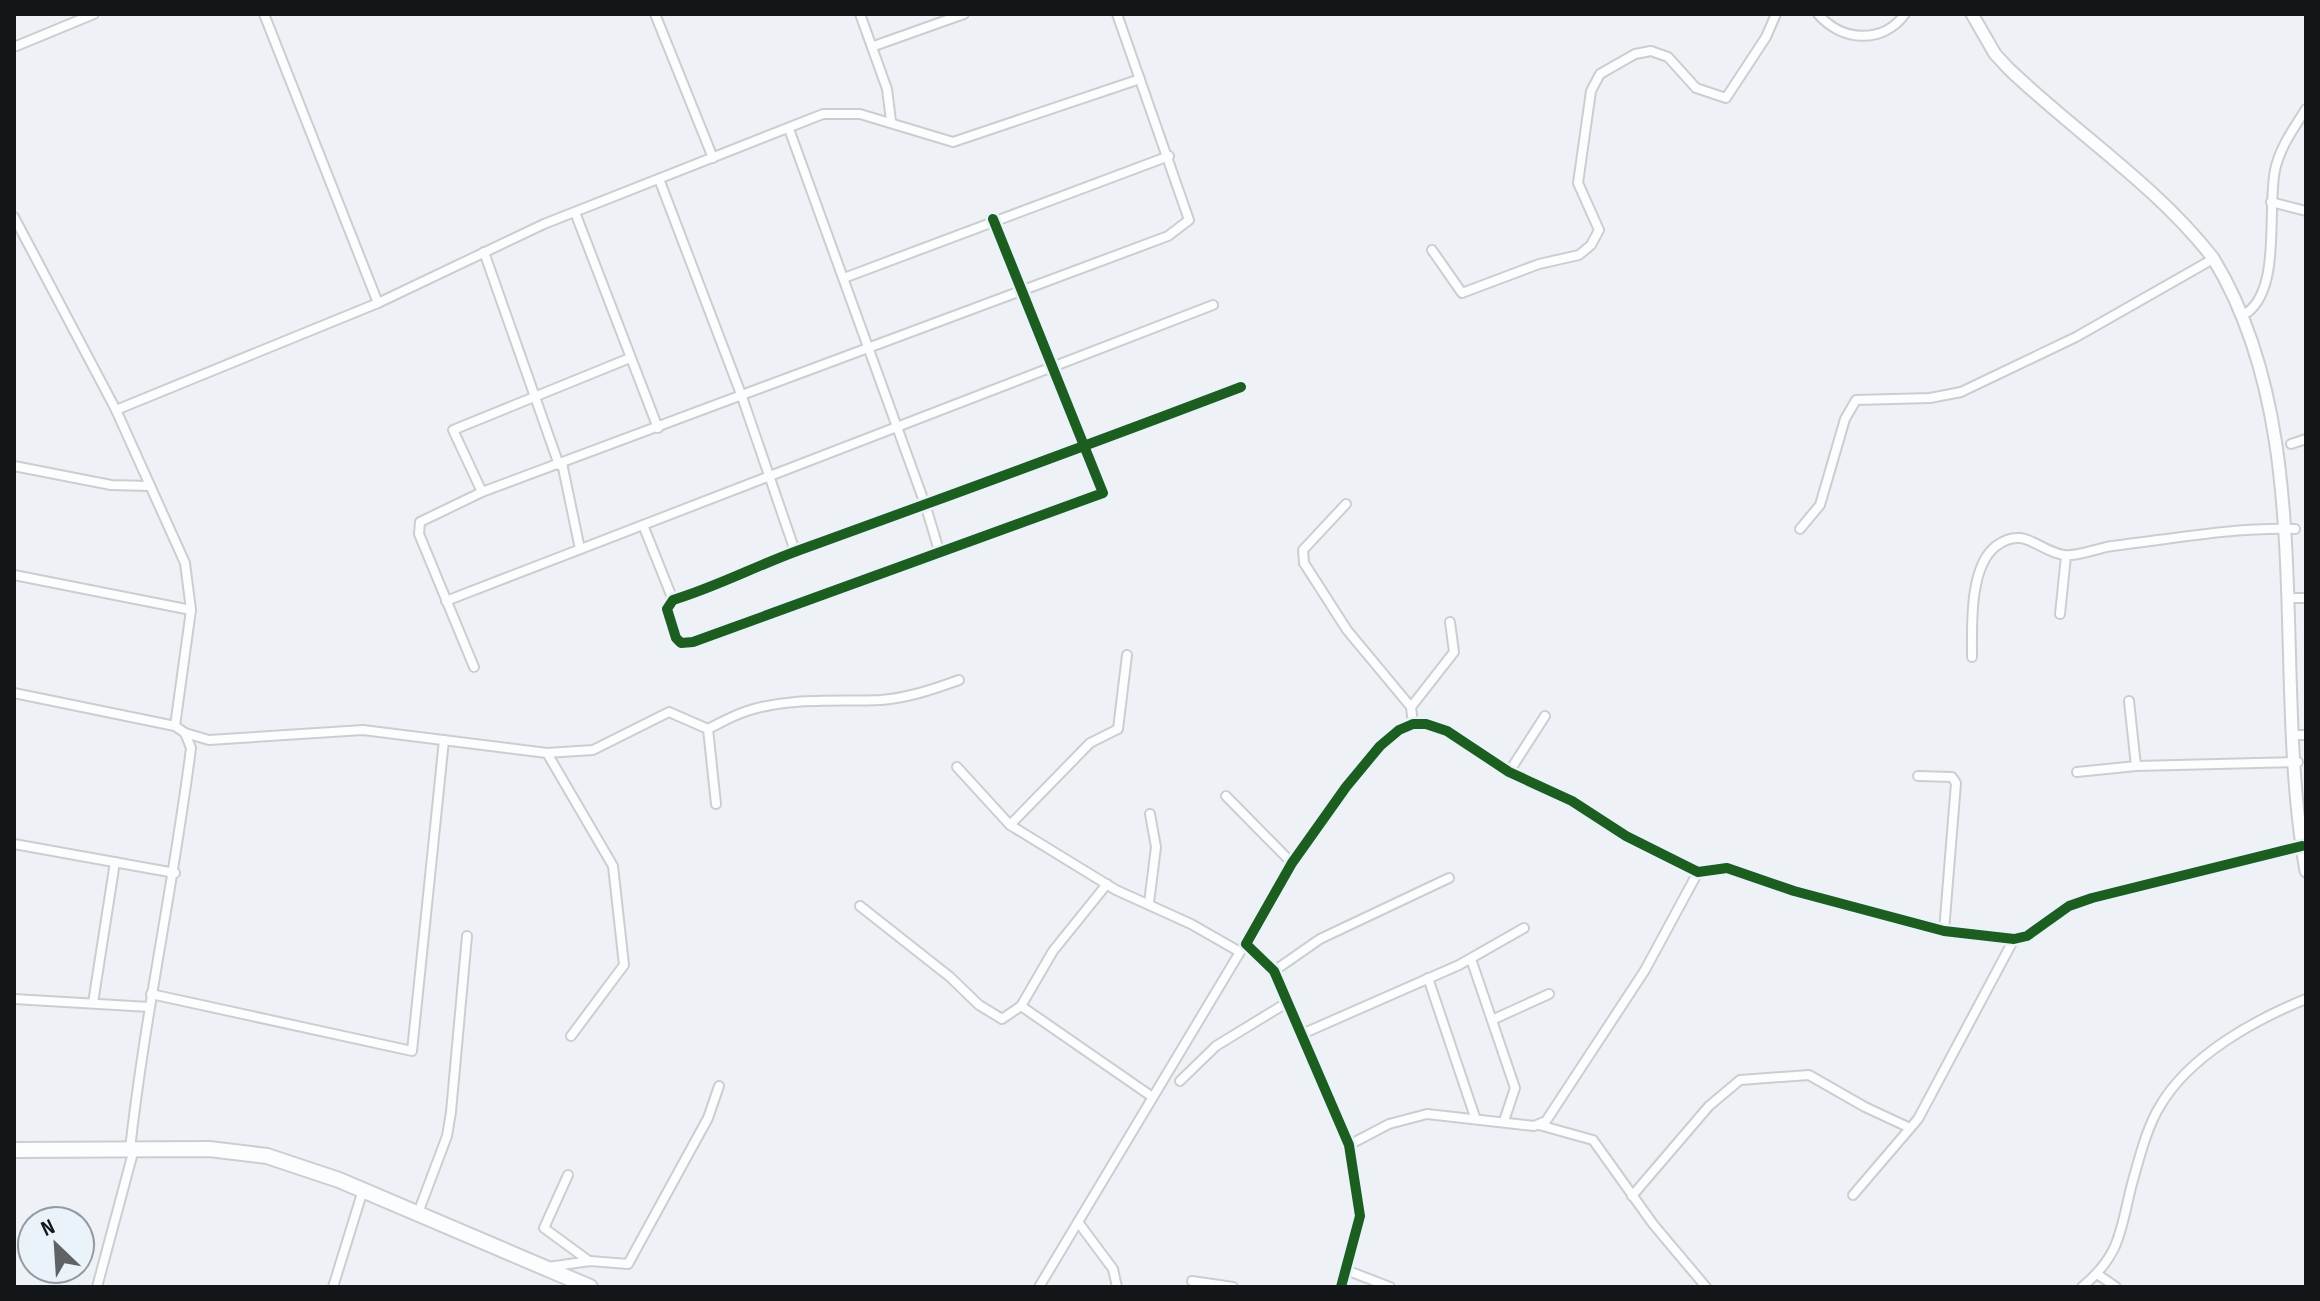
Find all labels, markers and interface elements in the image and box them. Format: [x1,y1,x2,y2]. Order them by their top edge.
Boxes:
north arrow [16,1205,96,1285]
text: N [37,1214,59,1243]

